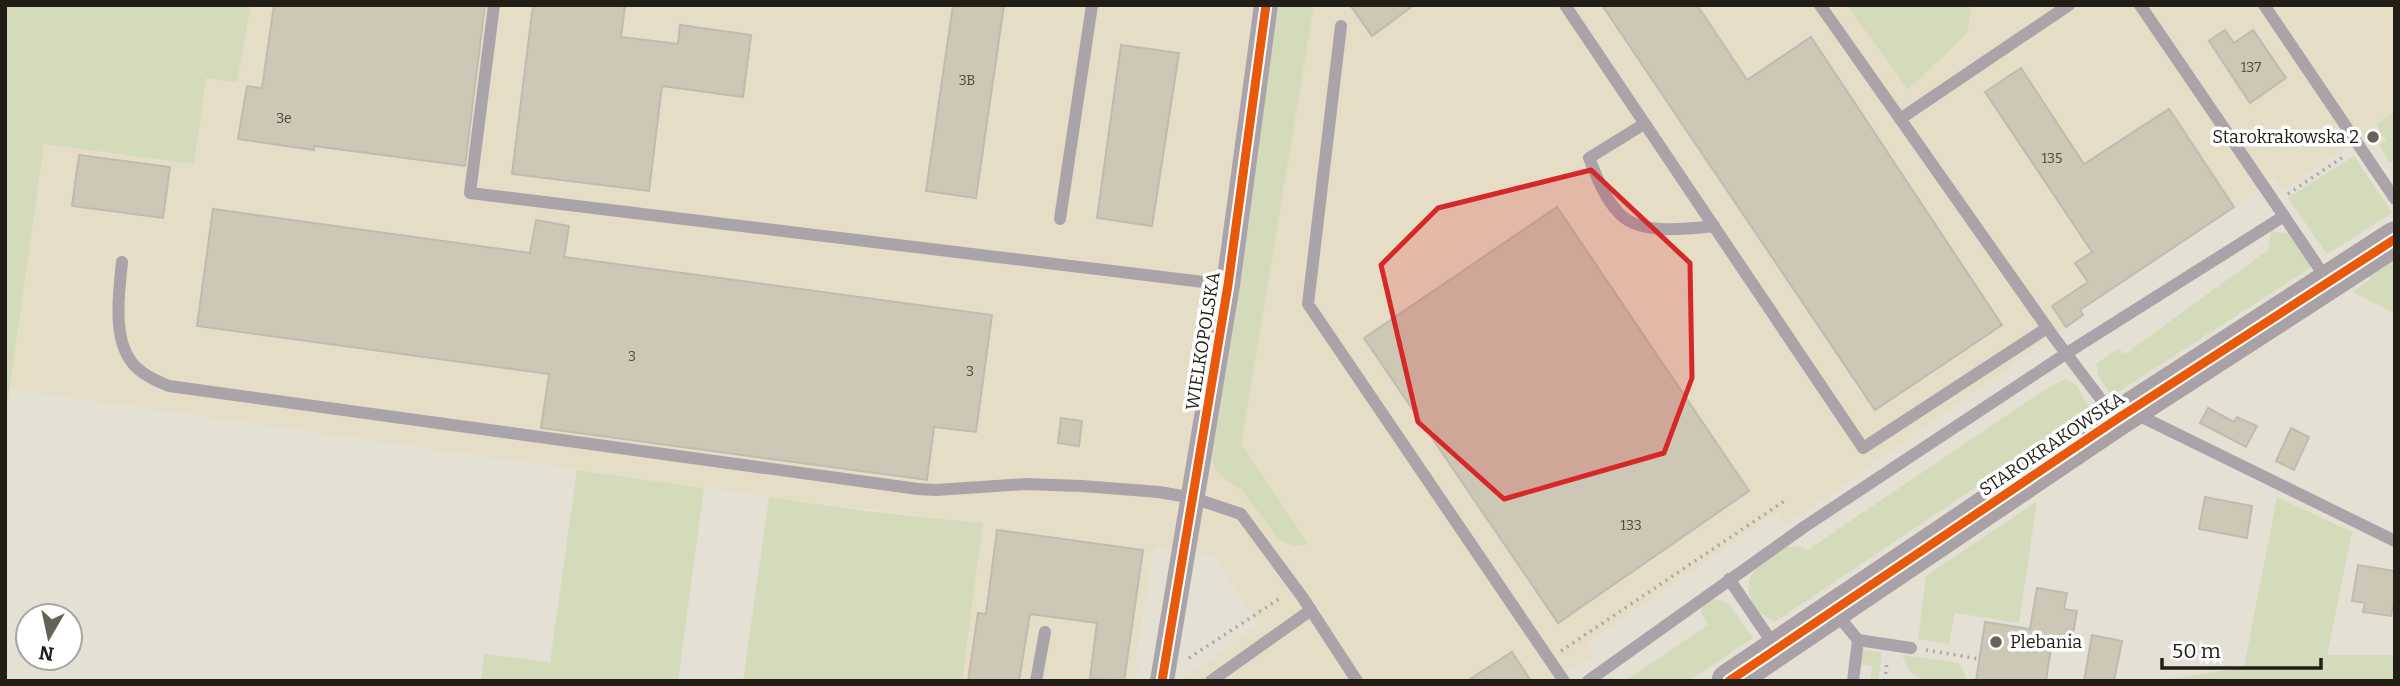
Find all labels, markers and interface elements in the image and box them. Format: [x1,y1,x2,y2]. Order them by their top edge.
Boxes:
house number: 137 [2241,59,2261,76]
house number: 3B [959,72,975,89]
house number: 3e [276,110,292,127]
place label: Starokrakowska 2 [2212,126,2359,148]
marker: Starokrakowska 2 [2365,129,2381,145]
house number: 135 [2041,150,2063,167]
street label: WIELKOPOLSKA [1181,270,1225,412]
house number: 3 [628,348,636,365]
house number: 3 [966,363,974,380]
street label: STAROKRAKOWSKA [1975,387,2129,501]
house number: 133 [1620,517,1642,534]
north arrow [14,602,84,672]
scale bar [2162,626,2321,670]
place label: Plebania [2010,631,2082,653]
marker: Plebania [1988,634,2004,650]
text: 50 m [2172,638,2221,664]
text: N [37,641,55,666]

